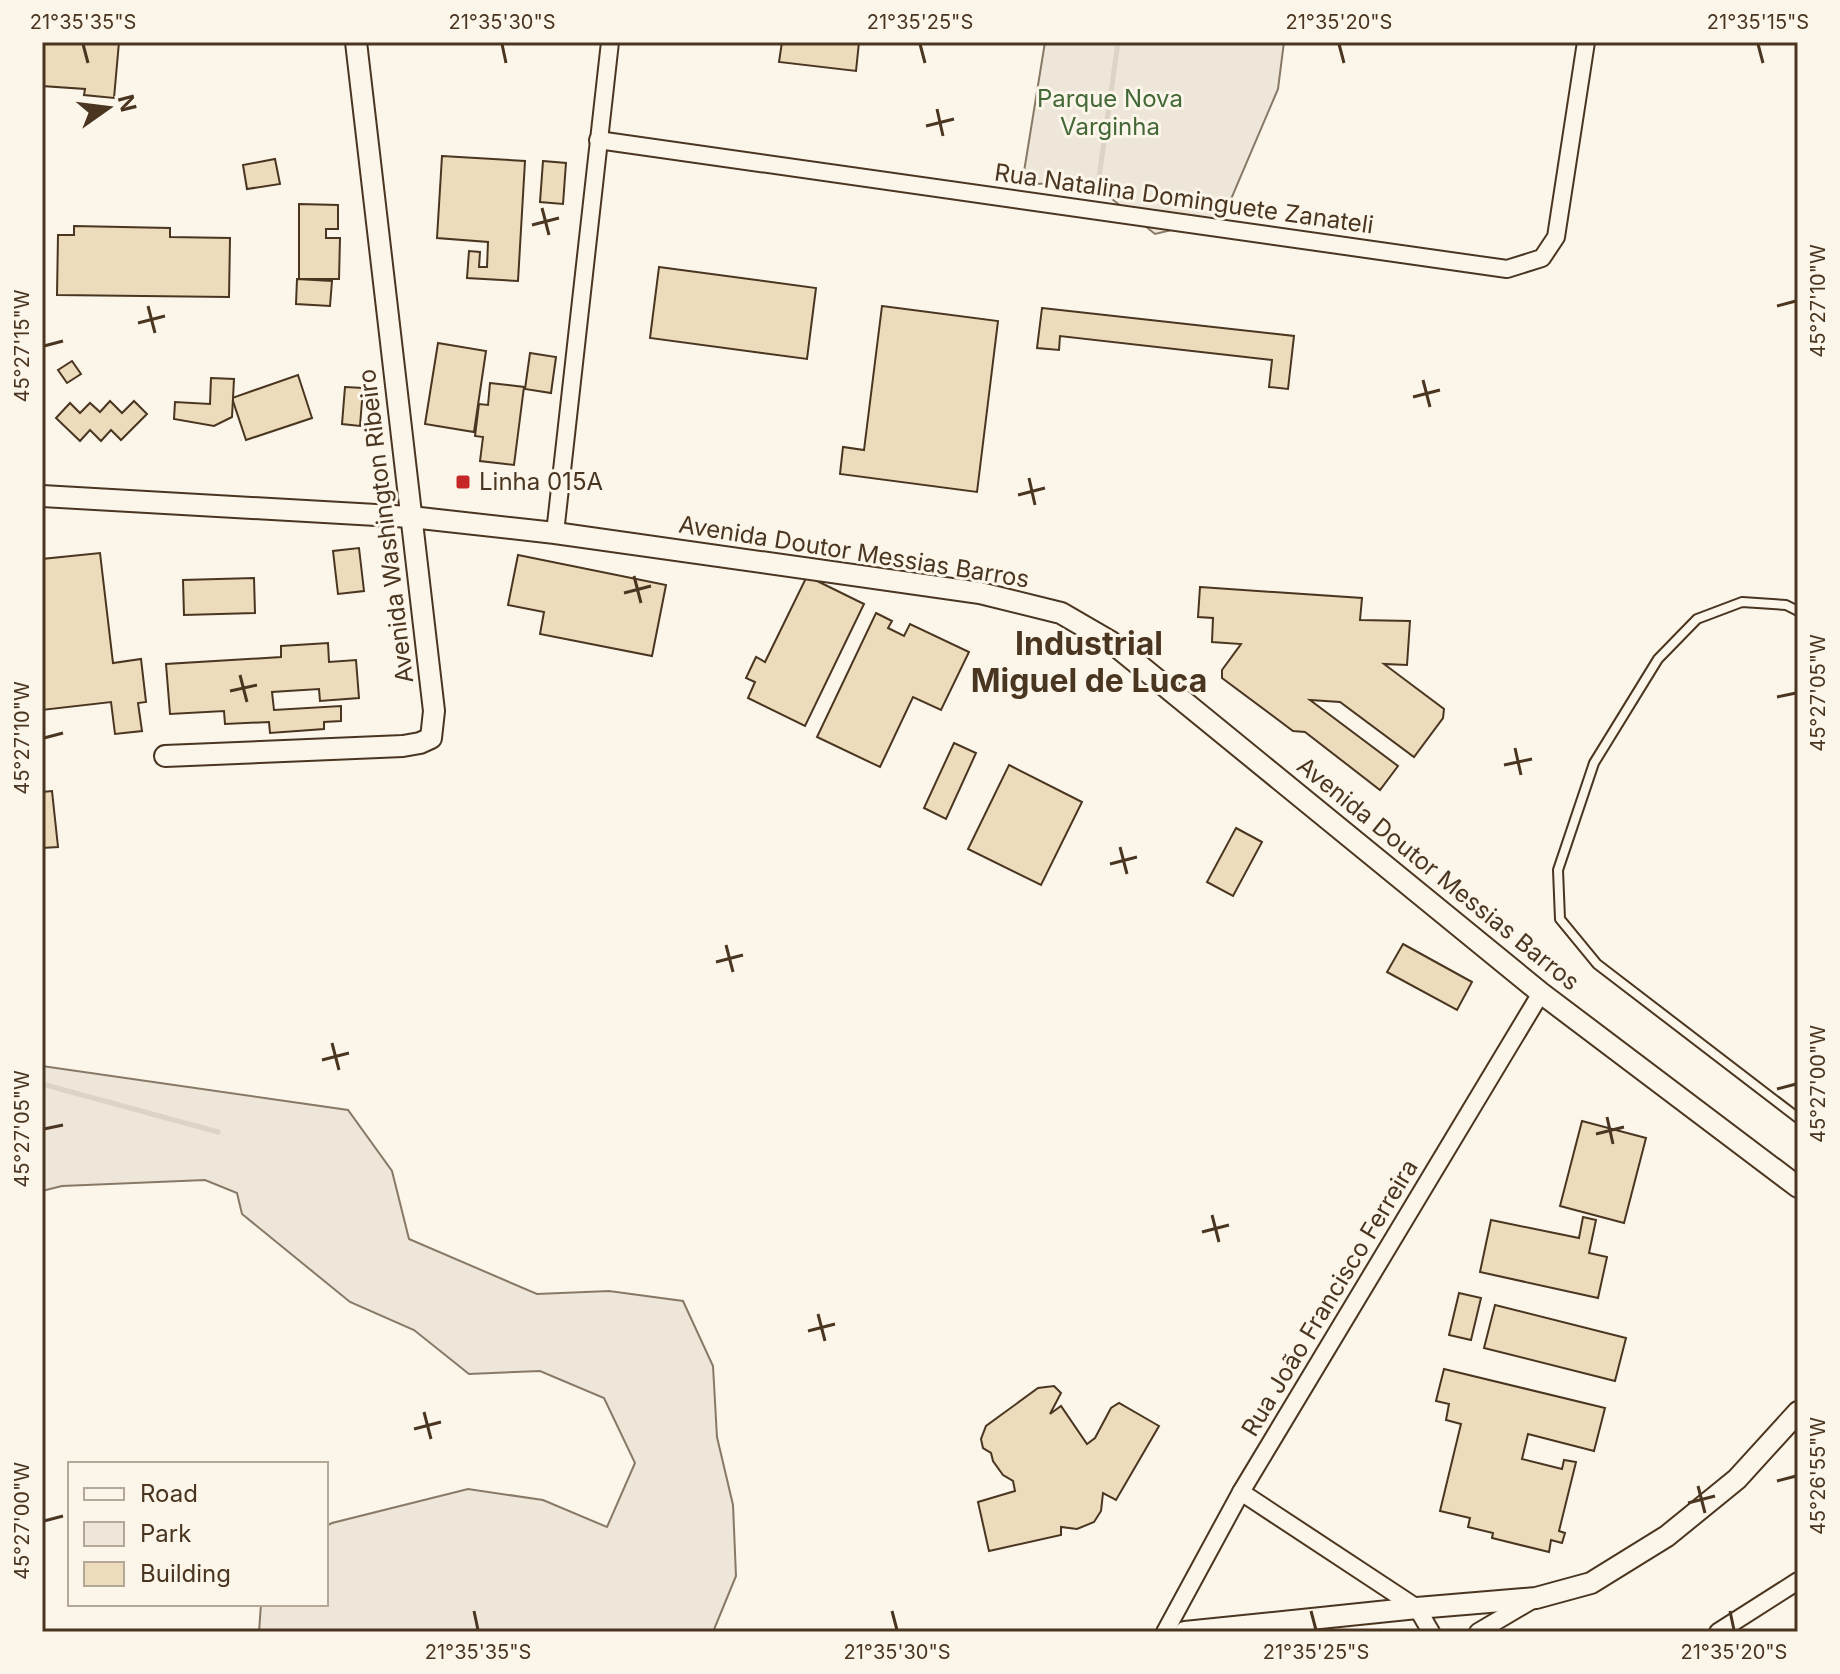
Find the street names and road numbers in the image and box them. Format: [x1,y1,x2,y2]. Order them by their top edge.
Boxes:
street label: Rua Natalina Dominguete Zanateli [993,158,1375,239]
street label: Avenida Washington Ribeiro [352,367,419,685]
street label: Avenida Doutor Messias Barros [677,509,1031,594]
street label: Avenida Doutor Messias Barros [1291,751,1585,996]
street label: Rua João Francisco Ferreira [1235,1154,1424,1441]

